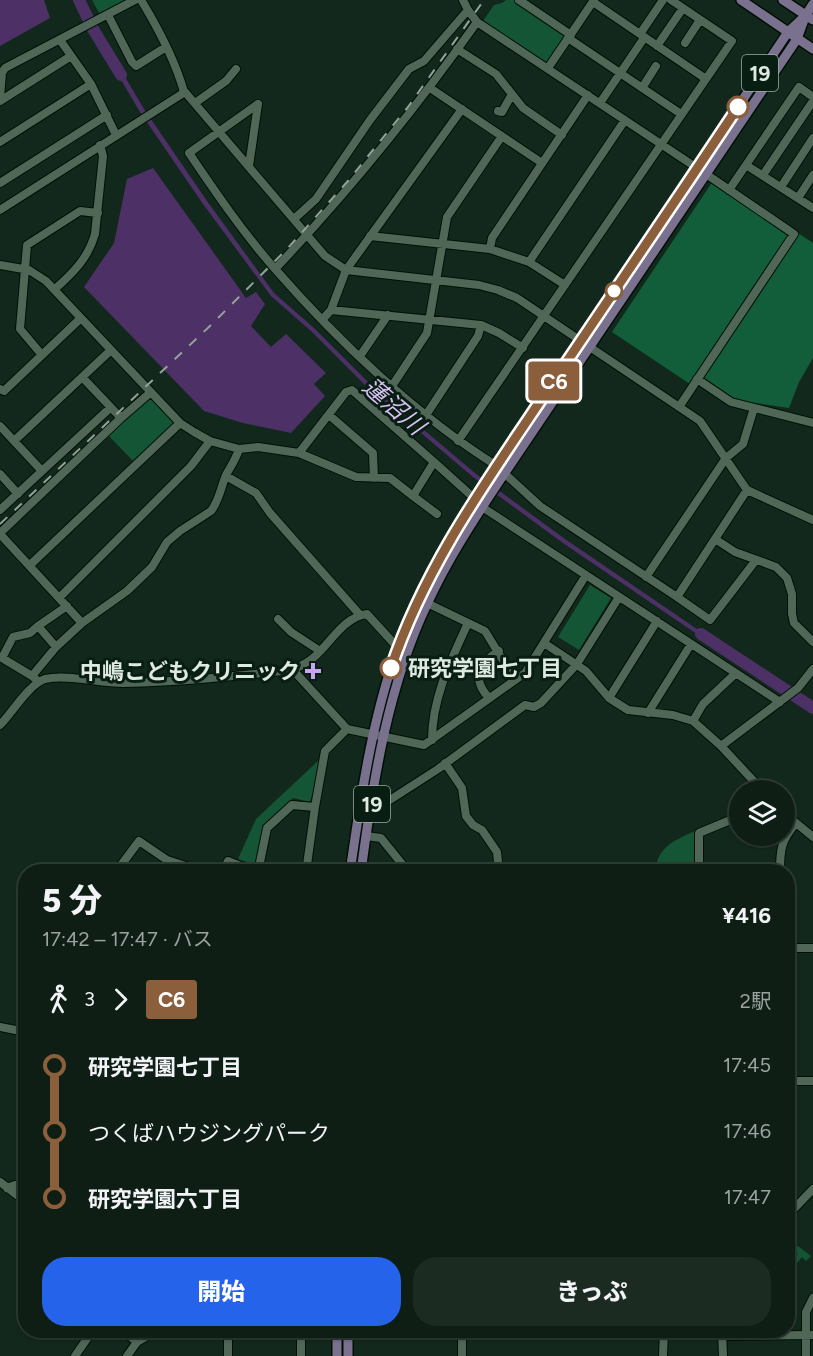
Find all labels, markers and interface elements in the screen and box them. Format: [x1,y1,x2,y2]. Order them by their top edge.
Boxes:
road number: 19 [742,55,778,91]
unlabelled marker [727,96,749,118]
unlabelled marker [605,282,623,300]
line badge: C6 [527,362,581,400]
text: C6 [540,369,568,394]
water label: 蓮沼川 [357,371,433,443]
place label: 研究学園七丁目 [408,655,562,682]
marker: 研究学園七丁目 [380,657,402,679]
place label: 中嶋こどもクリニック [80,658,300,685]
marker: 中嶋こどもクリニック [304,662,322,680]
map controls [729,780,795,846]
button: layers [729,780,795,846]
road number: 19 [354,786,390,822]
text: 5 分 [42,881,102,920]
text: ¥416 [722,902,771,929]
text: 17:42 – 17:47 · バス [42,927,213,951]
icon: walk [42,983,75,1016]
icon: forward [104,983,137,1016]
text: 3 [84,987,95,1011]
text: C6 [158,987,185,1012]
text: 2駅 [740,989,771,1013]
text: 17:45 [723,1053,771,1077]
text: 研究学園七丁目 [88,1054,242,1081]
text: 17:46 [723,1119,771,1143]
text: つくばハウジングパーク [88,1120,330,1147]
text: 17:47 [724,1185,771,1209]
text: 研究学園六丁目 [88,1186,242,1213]
button: 開始 [42,1257,401,1326]
button: きっぷ [413,1257,771,1326]

